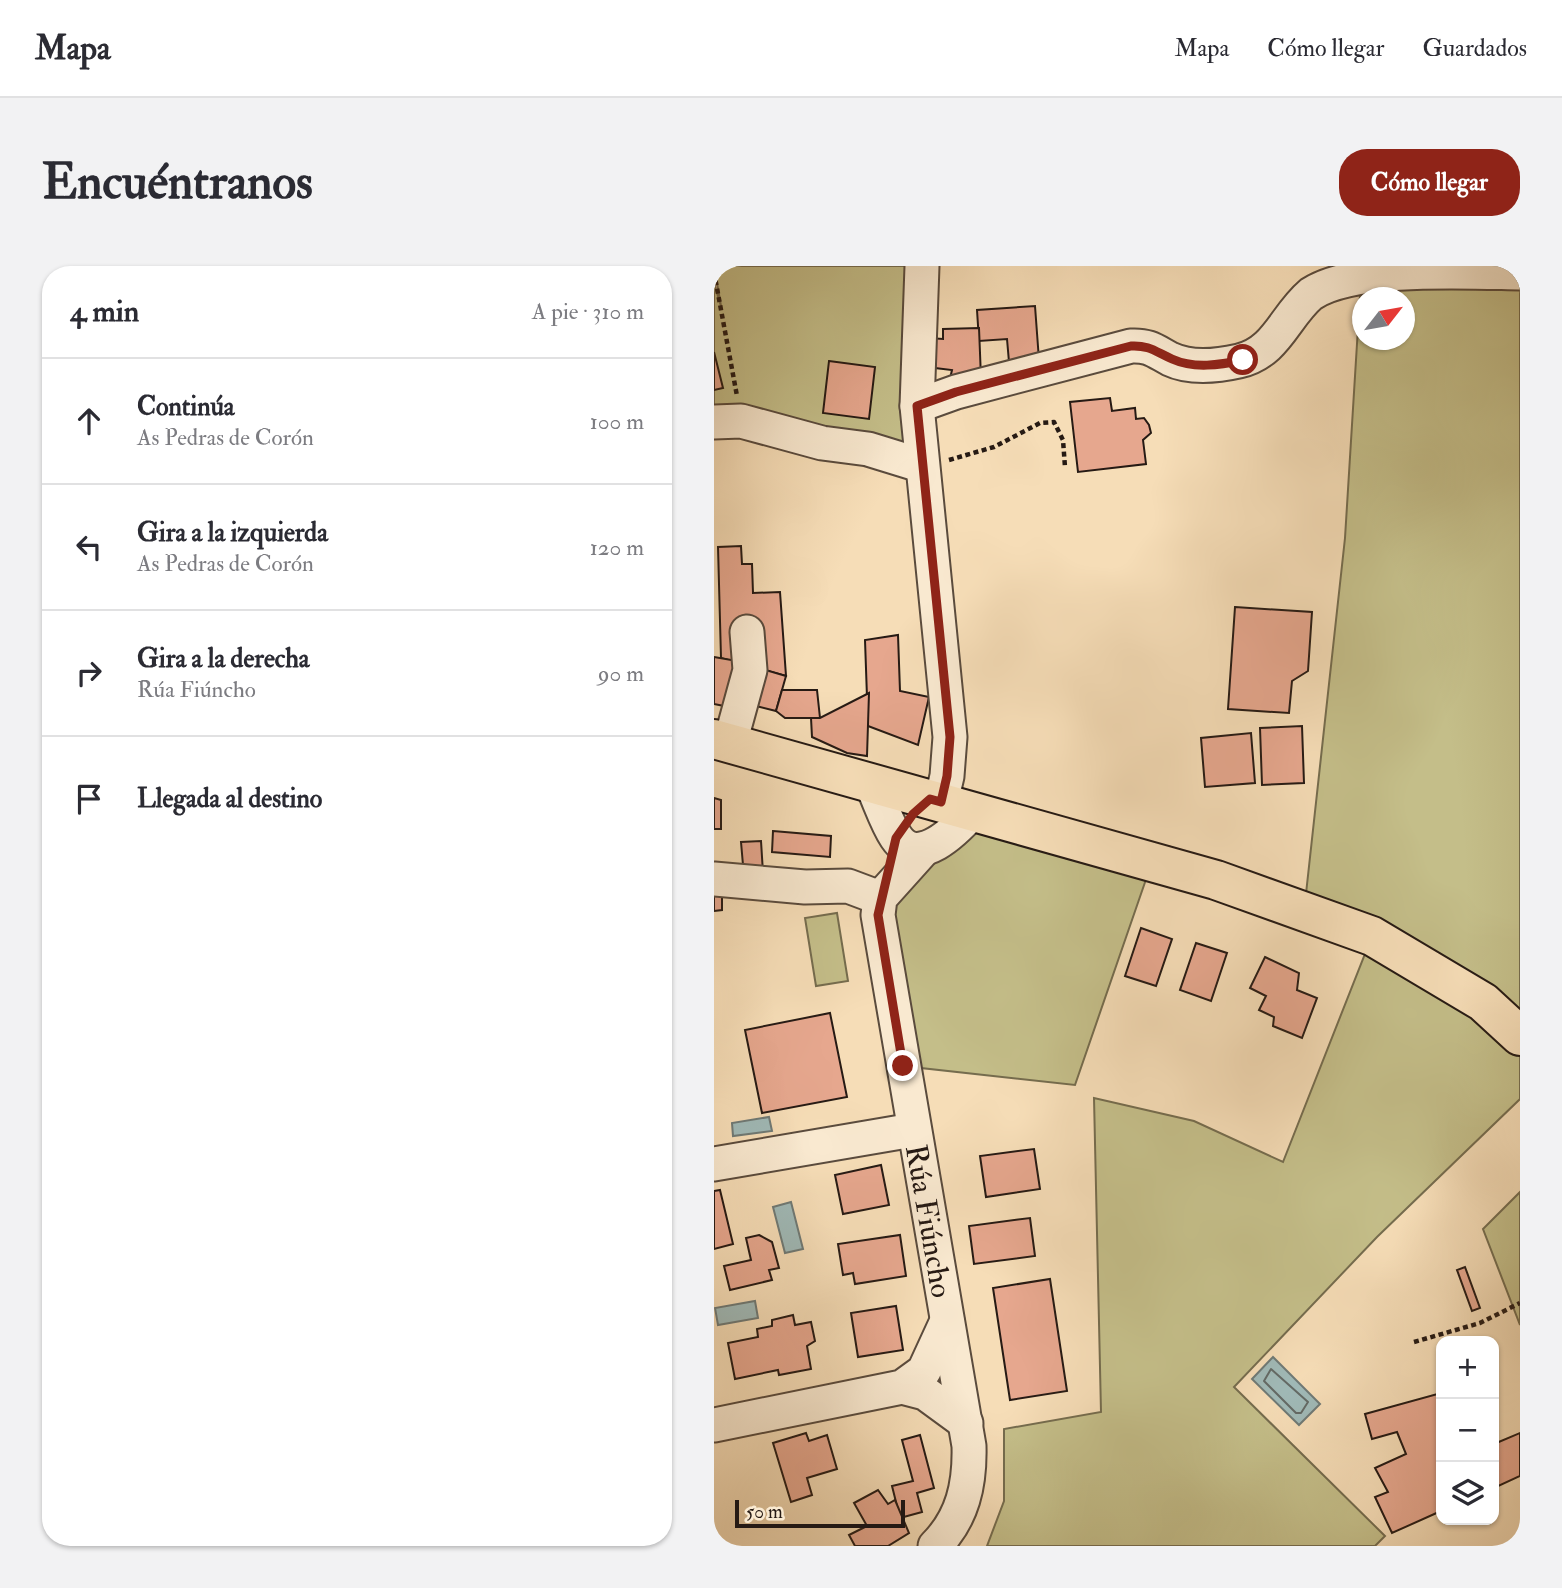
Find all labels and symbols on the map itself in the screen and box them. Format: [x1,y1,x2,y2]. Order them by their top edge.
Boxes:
north arrow [1352,287,1415,350]
route start [1227,344,1258,375]
route end [887,1050,918,1081]
street label: Rúa Fiúncho [897,1142,960,1301]
scale bar [735,1497,905,1529]

